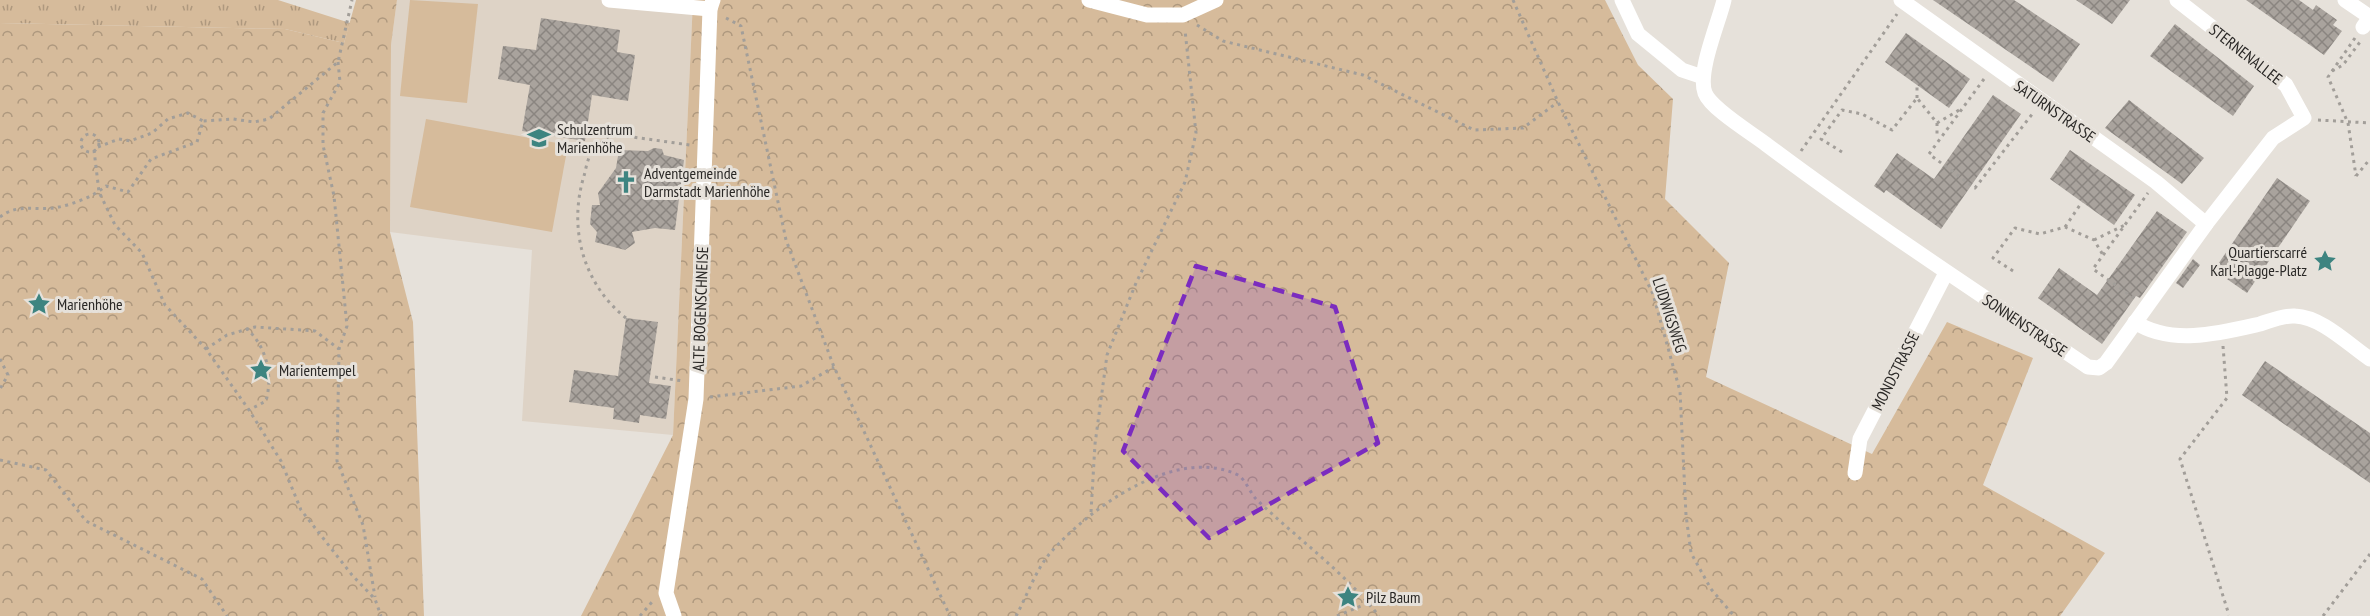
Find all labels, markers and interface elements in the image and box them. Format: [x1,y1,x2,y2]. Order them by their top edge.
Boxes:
street label: STERNENALLEE [2205,19,2287,89]
street label: SATURNSTRASSE [2010,76,2100,146]
place label: Schulzentrum Marienhöhe [557,119,633,157]
school or university icon: Schulzentrum Marienhöhe [526,125,552,151]
place label: Adventgemeinde Darmstadt Marienhöhe [644,163,770,201]
church icon: Adventgemeinde Darmstadt Marienhöhe [613,169,639,195]
place label: Quartierscarré Karl-Plagge-Platz [2210,242,2307,280]
street label: ALTE BOGENSCHNEISE [688,246,712,372]
place icon: Quartierscarré Karl-Plagge-Platz [2312,248,2338,274]
street label: LUDWIGSWEG [1648,275,1692,355]
street label: SONNENSTRASSE [1979,289,2071,361]
place icon: Marienhöhe [26,291,52,317]
place label: Marienhöhe [57,294,123,314]
street label: MONDSTRASSE [1867,328,1923,414]
place icon: Marientempel [248,357,274,383]
place label: Marientempel [279,360,356,380]
place icon: Pilz Baum [1335,584,1361,610]
place label: Pilz Baum [1366,587,1420,607]

